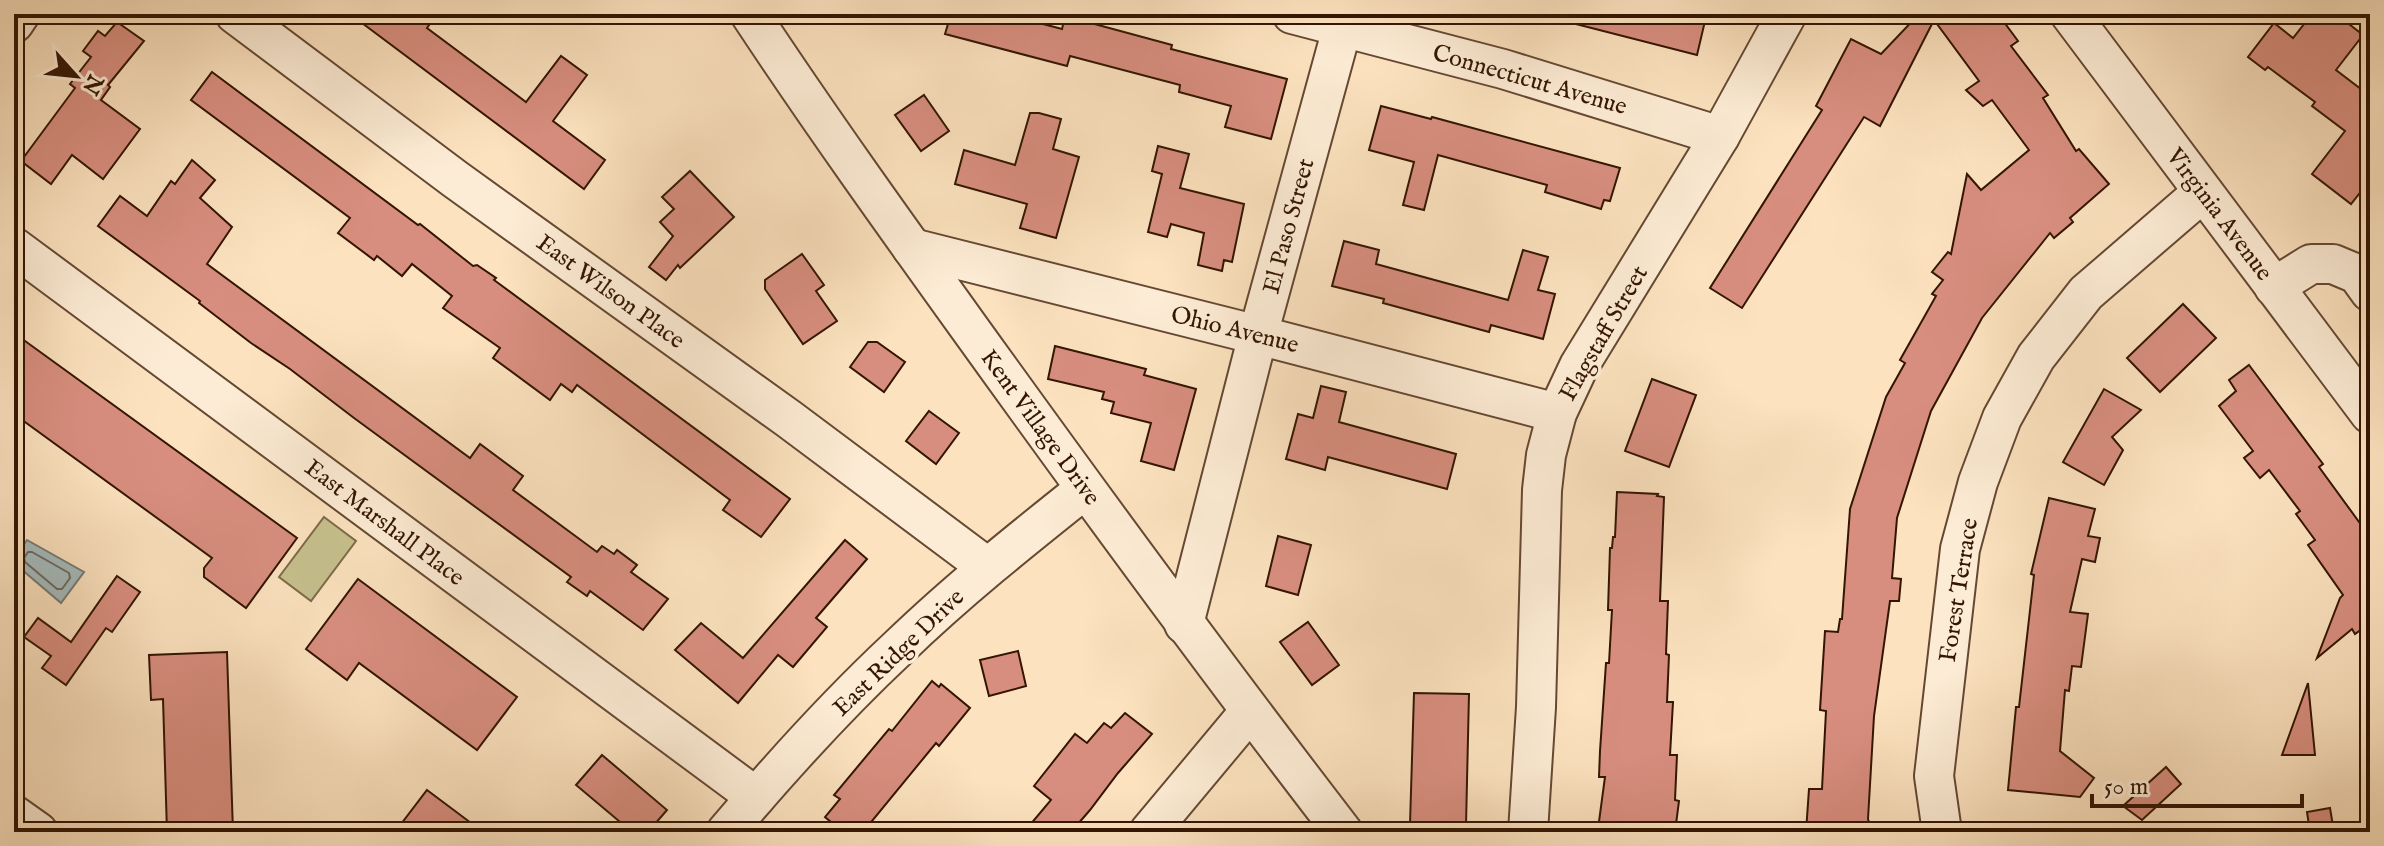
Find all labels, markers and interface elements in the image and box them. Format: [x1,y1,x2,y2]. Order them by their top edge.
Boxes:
north arrow [36,36,116,116]
street label: Connecticut Avenue [1429,38,1630,123]
text: N [75,68,109,99]
street label: Virginia Avenue [2158,141,2279,288]
street label: El Paso Street [1257,155,1322,297]
street label: East Wilson Place [530,228,691,357]
street label: Flagstaff Street [1553,260,1656,407]
street label: Ohio Avenue [1168,300,1302,361]
street label: Kent Village Drive [973,344,1107,512]
street label: East Marshall Place [298,453,470,594]
street label: Forest Terrace [1933,516,1986,664]
street label: East Ridge Drive [827,582,971,724]
scale bar [2092,758,2302,808]
text: 50 m [2104,772,2148,803]

